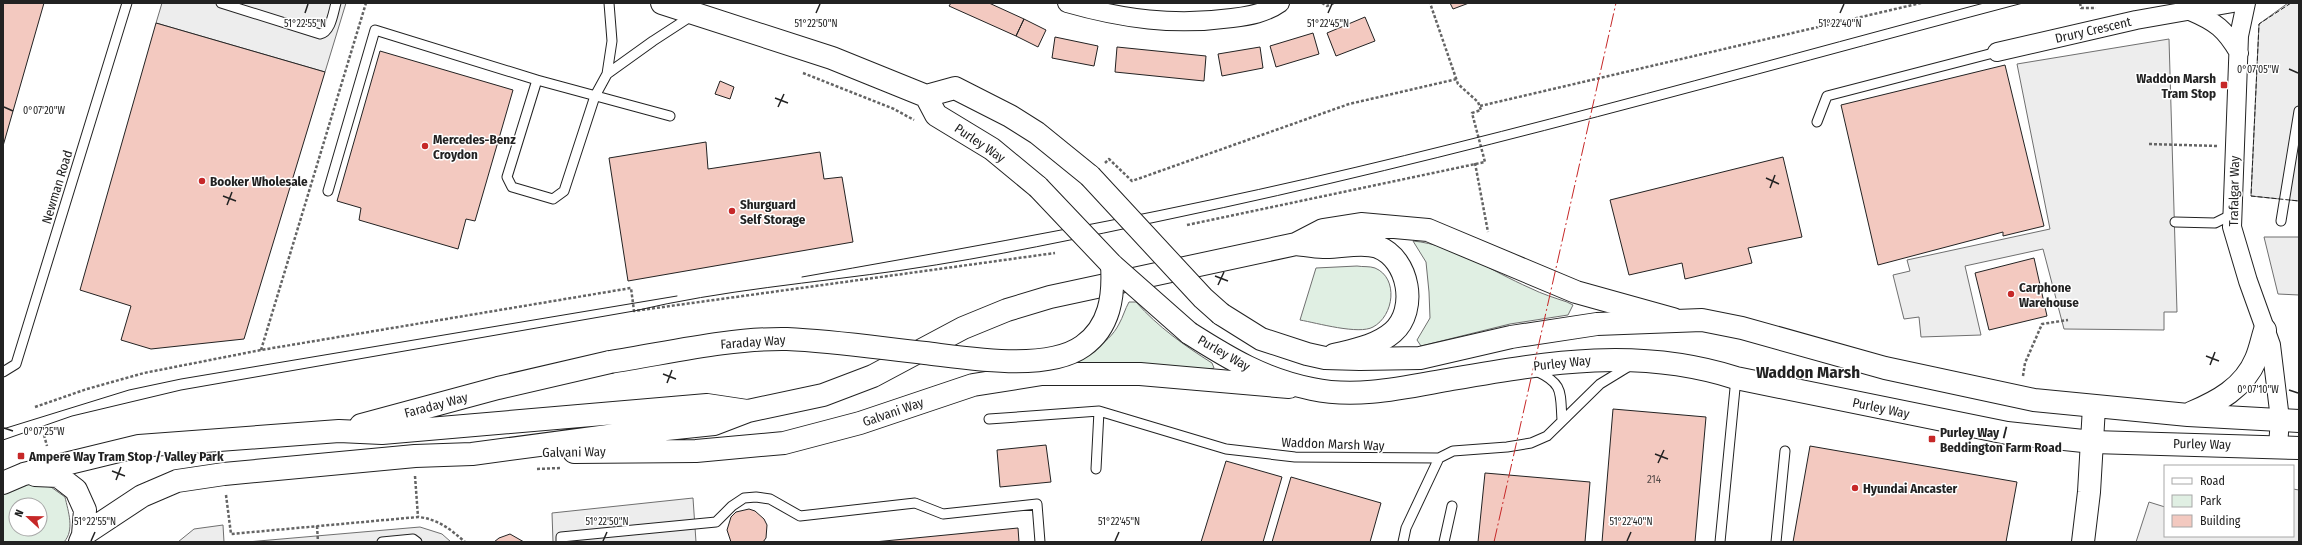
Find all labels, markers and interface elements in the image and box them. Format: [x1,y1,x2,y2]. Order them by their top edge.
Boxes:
street label: Drury Crescent [2053,14,2133,46]
text: 51°22'55"N [284,18,326,30]
text: 51°22'50"N [794,18,838,30]
text: 51°22'45"N [1307,18,1349,30]
text: 51°22'40"N [1819,18,1861,30]
text: 0°07'05"W [2237,64,2279,76]
place label: Waddon Marsh Tram Stop [2136,71,2216,101]
marker: Waddon Marsh Tram Stop [2219,80,2229,90]
text: 0°07'20"W [23,105,65,117]
street label: Purley Way [952,121,1008,165]
place label: Mercedes-Benz Croydon [433,132,516,162]
marker: Mercedes-Benz Croydon [420,141,430,151]
street label: Newman Road [39,148,75,226]
street label: Trafalgar Way [2226,155,2242,226]
place label: Booker Wholesale [210,174,308,189]
marker: Booker Wholesale [197,176,207,186]
place label: Shurguard Self Storage [740,197,806,227]
marker: Shurguard Self Storage [727,206,737,216]
place label: Carphone Warehouse [2019,280,2079,310]
marker: Carphone Warehouse [2006,289,2016,299]
street label: Faraday Way [720,332,786,352]
street label: Purley Way [1195,332,1253,374]
street label: Purley Way [1533,353,1592,373]
district label: Waddon Marsh [1756,362,1860,383]
text: 0°07'10"W [2237,384,2279,396]
street label: Faraday Way [403,389,470,421]
street label: Galvani Way [861,395,926,429]
street label: Purley Way [1851,395,1911,421]
place label: Purley Way / Beddington Farm Road [1940,425,2062,455]
text: 0°07'25"W [23,426,65,438]
marker: Purley Way / Beddington Farm Road [1927,434,1937,444]
street label: Waddon Marsh Way [1281,435,1385,453]
street label: Purley Way [2173,436,2231,452]
street label: Galvani Way [542,444,606,460]
place label: Ampere Way Tram Stop / Valley Park [28,449,224,464]
marker: Ampere Way Tram Stop / Valley Park [16,451,26,461]
legend [2164,465,2294,537]
house number: 214 [1647,473,1662,486]
text: Road [2200,474,2225,488]
place label: Hyundai Ancaster [1863,481,1958,496]
marker: Hyundai Ancaster [1850,483,1860,493]
text: Park [2200,494,2222,508]
north arrow [8,497,48,537]
text: N [12,508,26,519]
text: Building [2200,514,2241,528]
text: 51°22'55"N [74,516,116,528]
text: 51°22'50"N [585,516,629,528]
text: 51°22'45"N [1098,516,1140,528]
text: 51°22'40"N [1610,516,1652,528]

